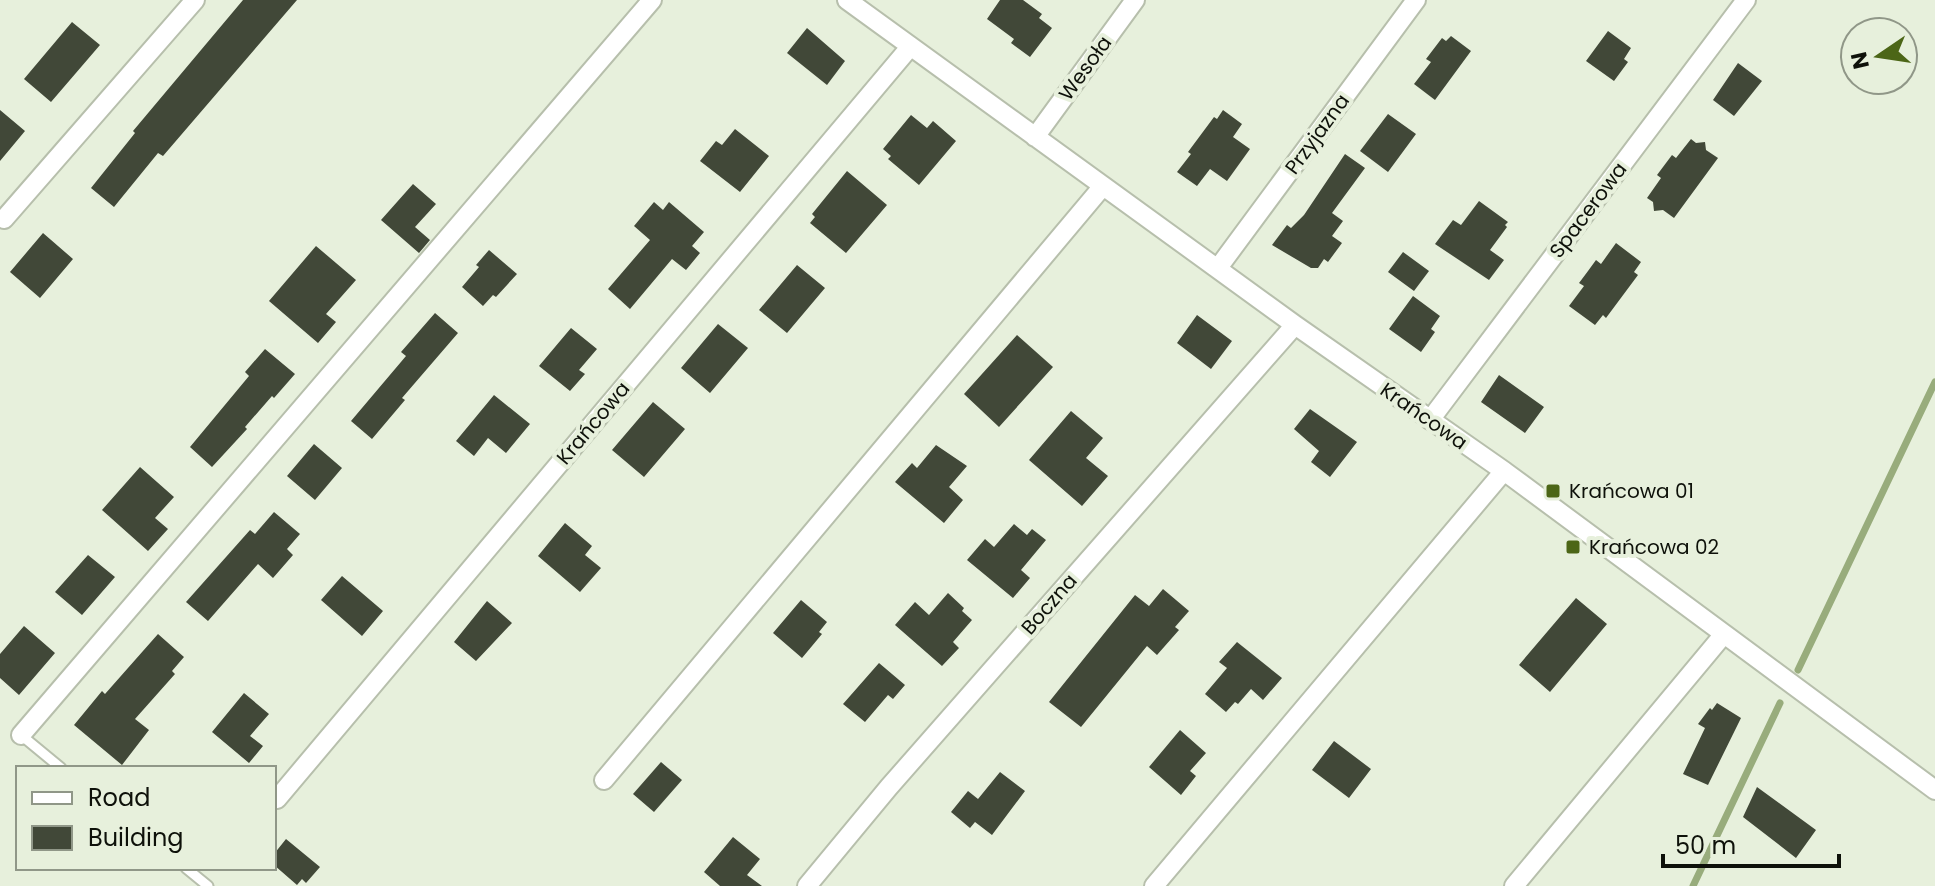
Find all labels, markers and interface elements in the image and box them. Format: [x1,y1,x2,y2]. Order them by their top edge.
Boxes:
north arrow [1839,16,1919,96]
street label: Wesoła [1052,30,1118,106]
text: N [1843,49,1877,72]
street label: Przyjazna [1278,88,1356,180]
street label: Spacerowa [1543,156,1633,264]
street label: Krańcowa [550,375,636,471]
street label: Krańcowa [1375,376,1473,456]
place label: Krańcowa 01 [1569,477,1694,505]
marker: Krańcowa 01 [1544,482,1562,500]
place label: Krańcowa 02 [1589,533,1719,561]
marker: Krańcowa 02 [1564,538,1582,556]
street label: Boczna [1015,567,1083,641]
legend [16,766,276,870]
text: Road [88,781,150,814]
scale bar [1663,818,1839,868]
text: Building [88,821,184,854]
text: 50 m [1675,829,1736,862]

